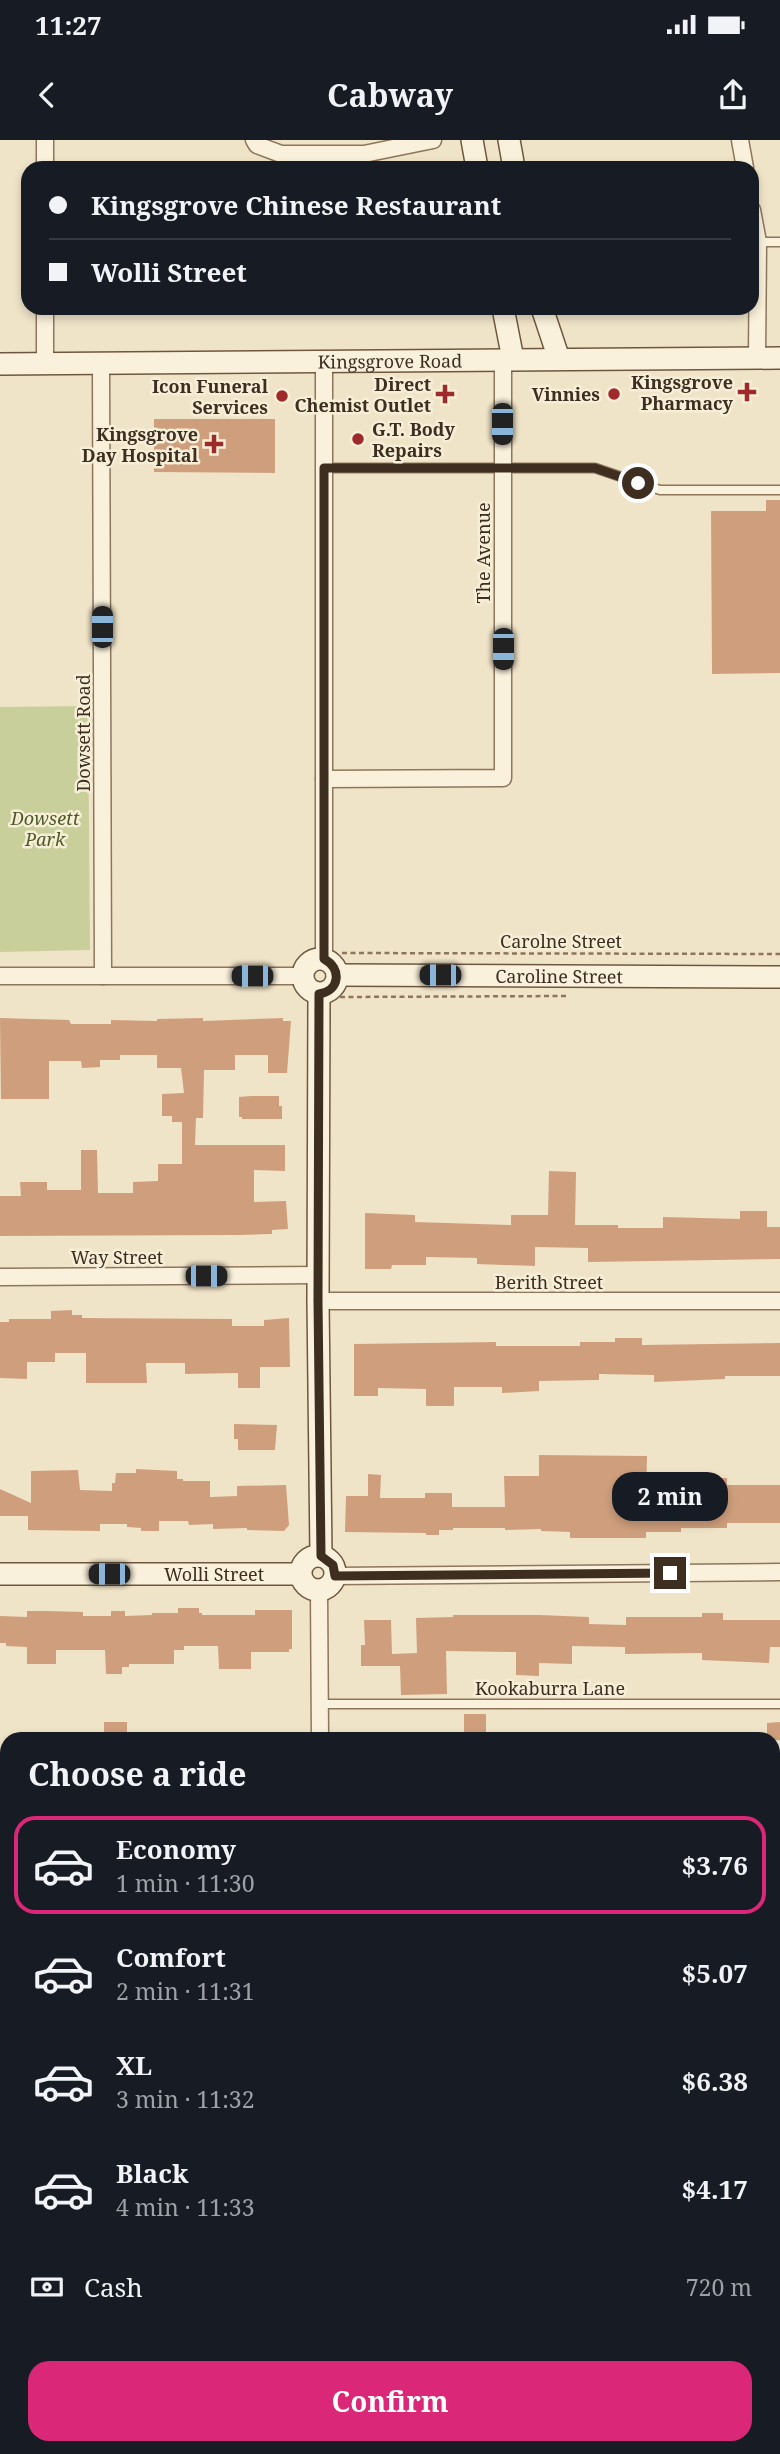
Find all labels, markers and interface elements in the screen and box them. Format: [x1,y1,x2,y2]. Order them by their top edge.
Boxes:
text: 11:27 [35,7,102,43]
text: Cabway [327,73,453,116]
icon: back [28,76,66,114]
icon: share [714,76,752,114]
text: Kingsgrove Chinese Restaurant [91,187,501,223]
text: Wolli Street [91,254,247,290]
street label: Kingsgrove Road [318,348,462,374]
place label: Kingsgrove Pharmacy [631,370,734,415]
place label: Direct Chemist Outlet [295,372,431,417]
place label: Icon Funeral Services [152,374,269,419]
place label: Vinnies [532,382,600,406]
marker: Kingsgrove Pharmacy [739,384,755,400]
marker: Direct Chemist Outlet [437,386,453,402]
marker: Vinnies [606,386,622,402]
marker: Icon Funeral Services [274,388,290,404]
car [492,403,513,445]
place label: G.T. Body Repairs [372,417,455,462]
place label: Kingsgrove Day Hospital [82,422,199,467]
marker: G.T. Body Repairs [350,431,366,447]
marker: Kingsgrove Day Hospital [204,434,224,454]
route start [622,467,654,499]
street label: The Avenue [471,502,495,604]
car [92,606,113,648]
car [493,628,514,670]
street label: Dowsett Road [71,674,95,792]
park label: Dowsett Park [10,806,80,851]
street label: Carolne Street [500,929,622,953]
street label: Caroline Street [495,964,623,988]
car [420,965,462,986]
car [232,966,274,987]
street label: Way Street [71,1245,163,1269]
car [186,1266,228,1287]
street label: Berith Street [495,1270,603,1294]
callout: 2 min [612,1472,728,1520]
text: 2 min [637,1480,703,1512]
route end [654,1557,686,1589]
street label: Wolli Street [164,1562,264,1586]
car [89,1564,131,1585]
street label: Kookaburra Lane [475,1676,625,1700]
text: Choose a ride [28,1752,247,1795]
text: Economy [116,1831,236,1867]
icon: car [32,1834,95,1897]
text: $3.76 [682,1847,748,1883]
text: 1 min · 11:30 [116,1867,254,1899]
text: Comfort [116,1939,226,1975]
icon: car [32,1942,95,2005]
text: $5.07 [682,1955,748,1991]
text: 2 min · 11:31 [116,1975,254,2007]
text: XL [116,2047,152,2083]
icon: car [32,2050,95,2113]
text: $6.38 [682,2063,748,2099]
text: 3 min · 11:32 [116,2083,254,2115]
text: Black [116,2155,189,2191]
icon: car [32,2158,95,2221]
text: $4.17 [682,2171,748,2207]
text: 4 min · 11:33 [116,2191,254,2223]
icon: cash [28,2268,66,2306]
text: Cash [84,2269,143,2305]
text: 720 m [686,2271,752,2303]
button: Confirm [28,2361,752,2441]

